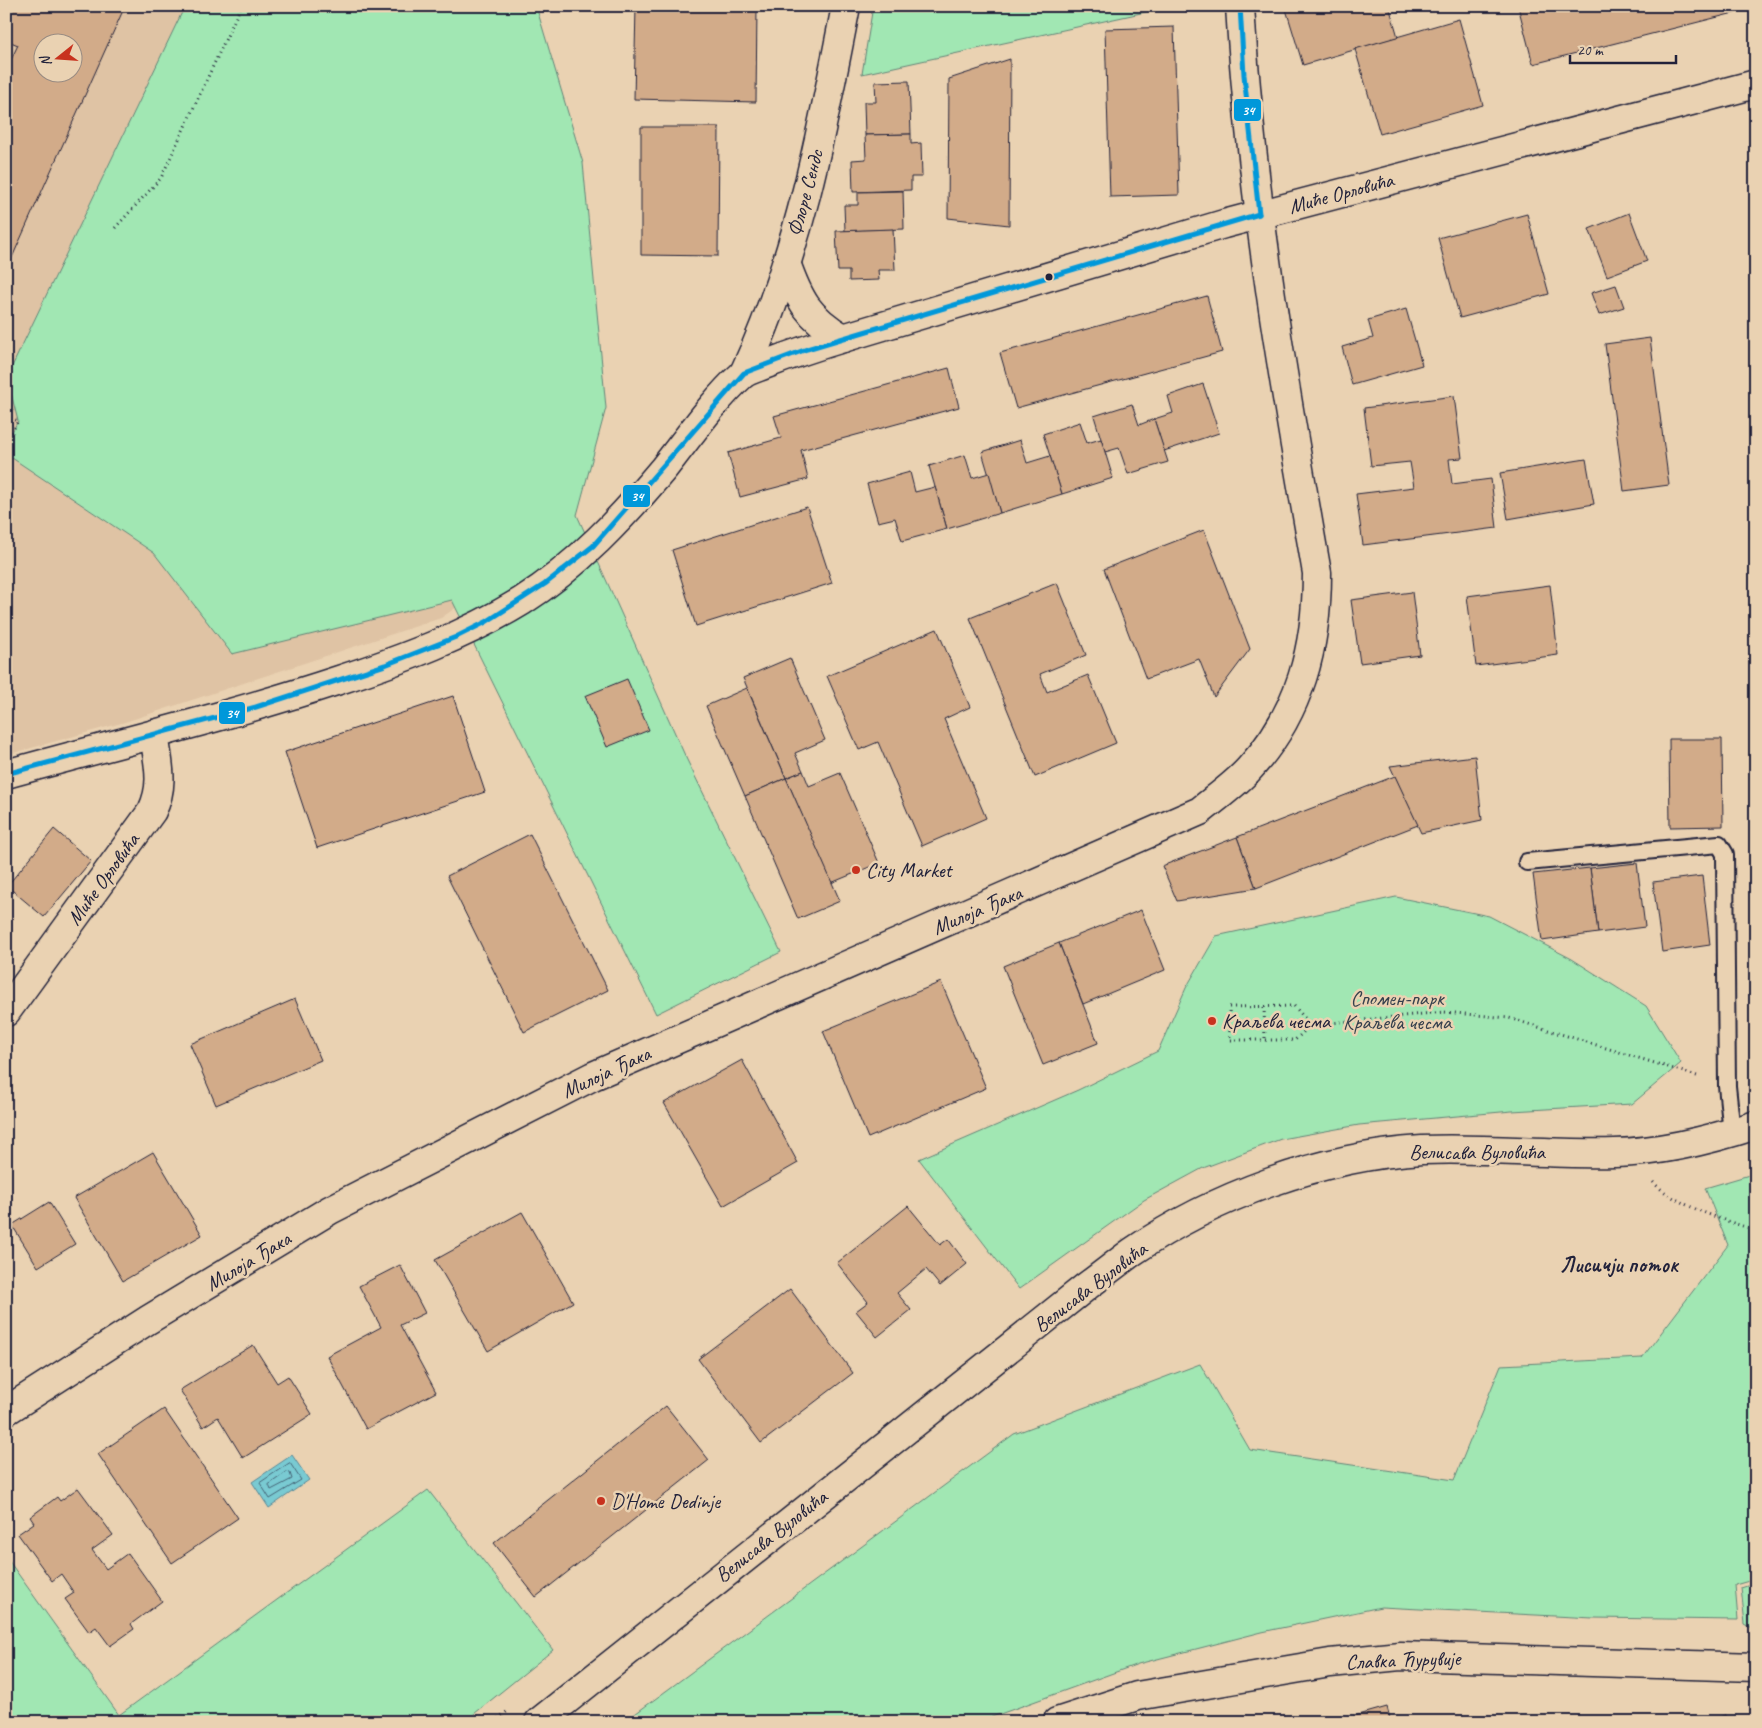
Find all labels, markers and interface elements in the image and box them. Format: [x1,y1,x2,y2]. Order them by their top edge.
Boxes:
north arrow [32,32,82,82]
scale bar [1570,32,1676,64]
text: 20 m [1577,41,1604,60]
text: N [36,53,55,68]
line badge: 34 [1233,98,1262,122]
text: 34 [1242,102,1256,119]
street label: Флоре Сендс [781,145,829,239]
street label: Миће Орловића [1286,166,1398,219]
unlabelled marker [1044,272,1054,282]
line badge: 34 [622,484,651,508]
text: 34 [631,488,645,505]
line badge: 34 [218,701,246,725]
text: 34 [226,705,240,722]
street label: Миће Орловића [61,826,146,930]
place label: City Market [866,857,954,883]
marker: City Market [850,864,862,876]
street label: Милоја Ђака [928,879,1027,941]
park label: Спомен-парк Краљева чесма [1343,985,1453,1035]
place label: Краљева чесма [1222,1008,1332,1034]
marker: Краљева чесма [1206,1015,1218,1027]
street label: Милоја Ђака [558,1040,656,1105]
street label: Велисава Вуловића [1409,1139,1546,1165]
street label: Милоја Ђака [201,1225,297,1297]
street label: Велисава Вуловића [1028,1235,1153,1338]
district label: Лисичји поток [1560,1251,1680,1279]
street label: Велисава Вуловића [710,1483,834,1588]
place label: D'Home Dedinje [611,1488,721,1514]
marker: D'Home Dedinje [595,1495,607,1507]
street label: Славка Ћурувије [1345,1645,1463,1675]

